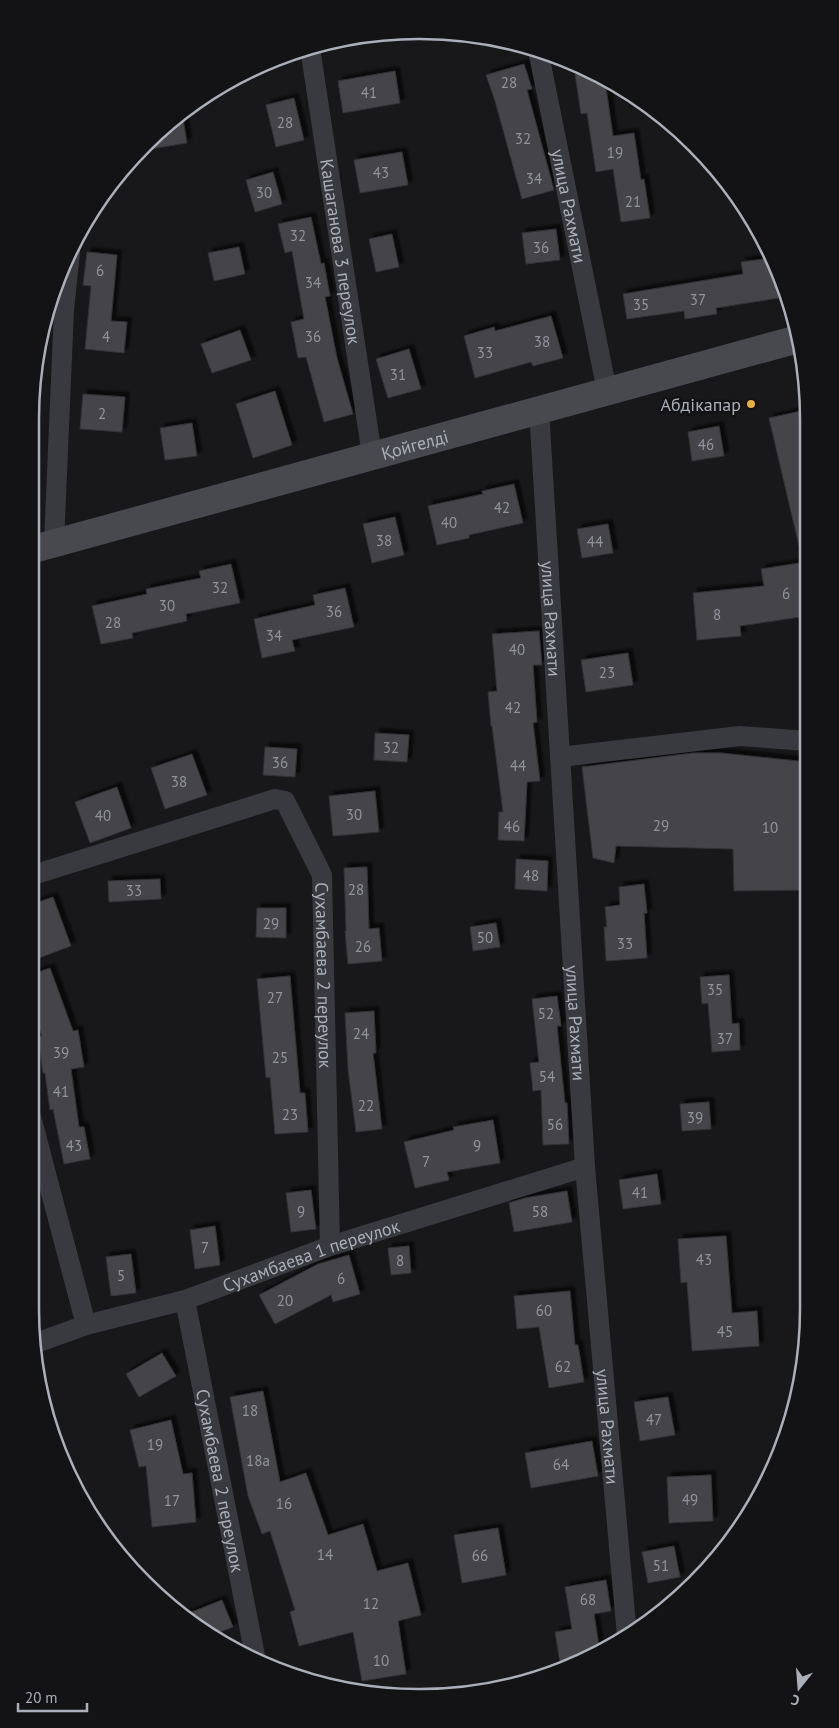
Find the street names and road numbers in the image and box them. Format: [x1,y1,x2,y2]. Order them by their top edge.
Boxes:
street label: улица Рахмати [547,147,592,265]
street label: Кашаганова 3 переулок [316,157,367,346]
street label: Қойгелді [379,424,451,464]
street label: улица Рахмати [537,560,567,677]
street label: Сухамбаева 2 переулок [311,882,338,1069]
street label: улица Рахмати [561,964,591,1081]
street label: Сухамбаева 1 переулок [219,1214,403,1297]
street label: улица Рахмати [592,1368,625,1485]
street label: Сухамбаева 2 переулок [191,1387,250,1575]

